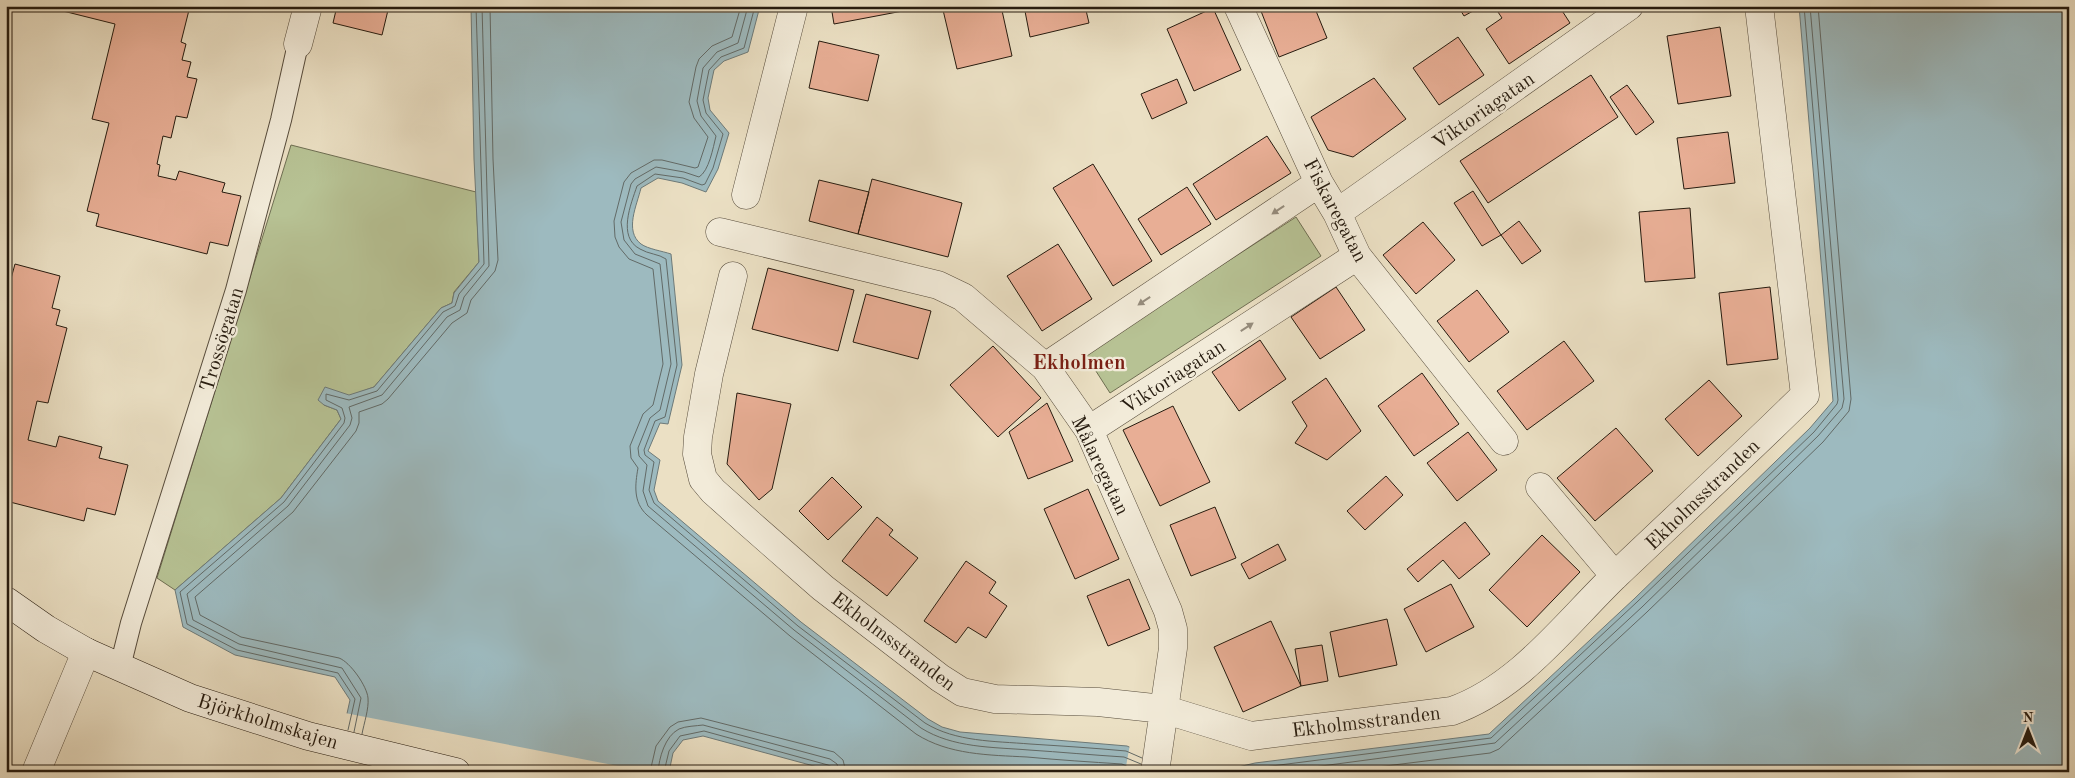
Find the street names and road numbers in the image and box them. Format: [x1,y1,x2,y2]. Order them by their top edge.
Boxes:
street label: Viktoriagatan [1430,69,1539,154]
street label: Fiskaregatan [1299,156,1370,266]
street label: Trossögatan [198,285,248,394]
street label: Viktoriagatan [1119,337,1230,419]
street label: Målaregatan [1067,413,1132,519]
street label: Ekholmsstranden [1643,436,1764,555]
street label: Ekholmsstranden [827,589,959,696]
street label: Björkholmskajen [195,692,340,754]
street label: Ekholmsstranden [1291,704,1442,742]

